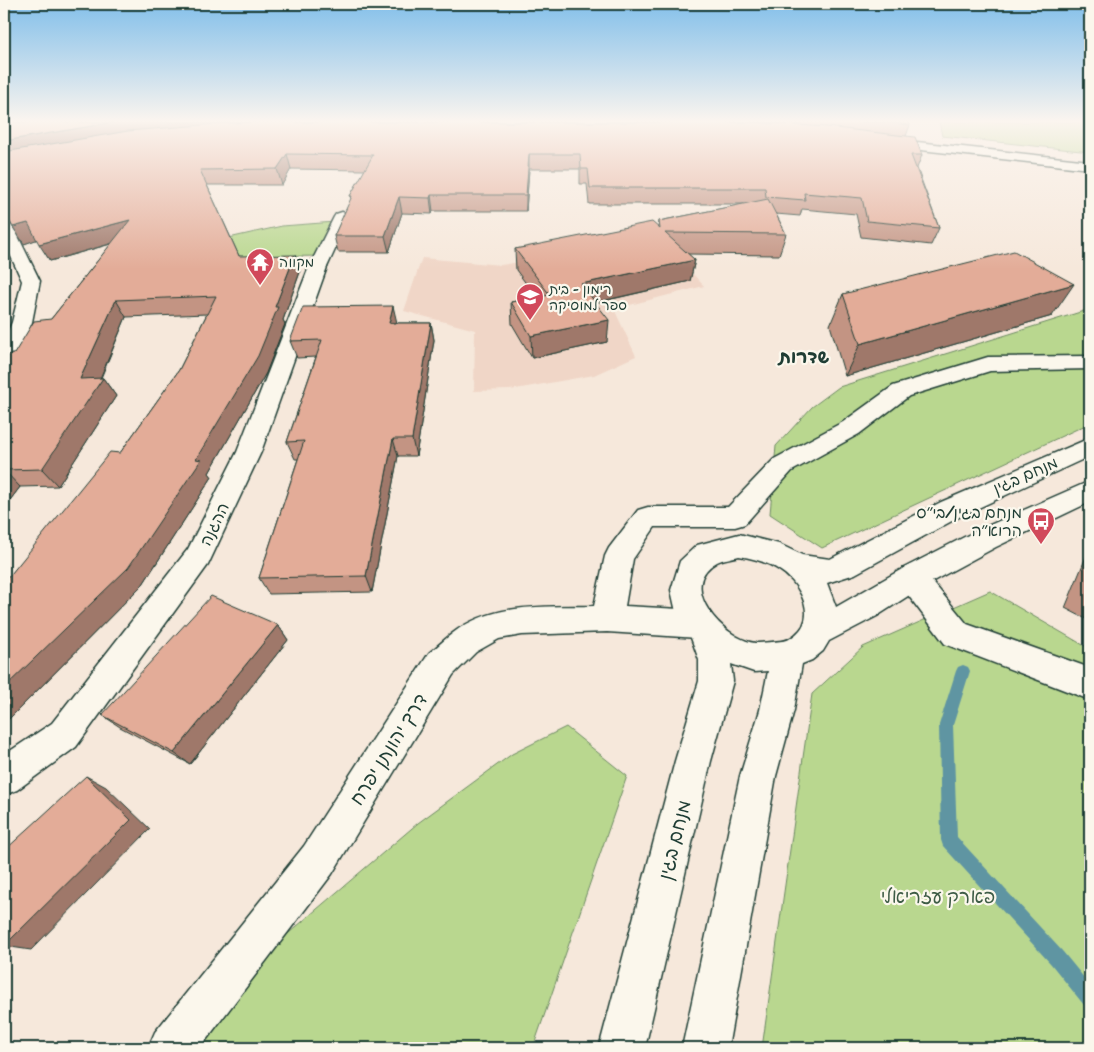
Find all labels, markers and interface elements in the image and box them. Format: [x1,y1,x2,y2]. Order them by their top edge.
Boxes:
temple icon: מקווה [245,247,275,286]
place label: מקווה [279,250,314,275]
place label: רימון - בית ספר למוסיקה [548,277,627,318]
school or university icon: רימון - בית ספר למוסיקה [515,282,545,321]
district label: שדרות [777,341,830,373]
street label: מנחם בגין [988,448,1062,503]
street label: ההגנה [191,497,238,551]
place label: מנחם בגין/בי״ס הרוא״ה [916,498,1022,545]
bus stop icon: מנחם בגין/בי״ס הרוא״ה [1026,506,1056,545]
street label: דרך יהונתן יפרח [341,686,436,812]
street label: מנחם בגין [649,797,700,884]
park label: פארק עזריאלי [881,880,995,913]

